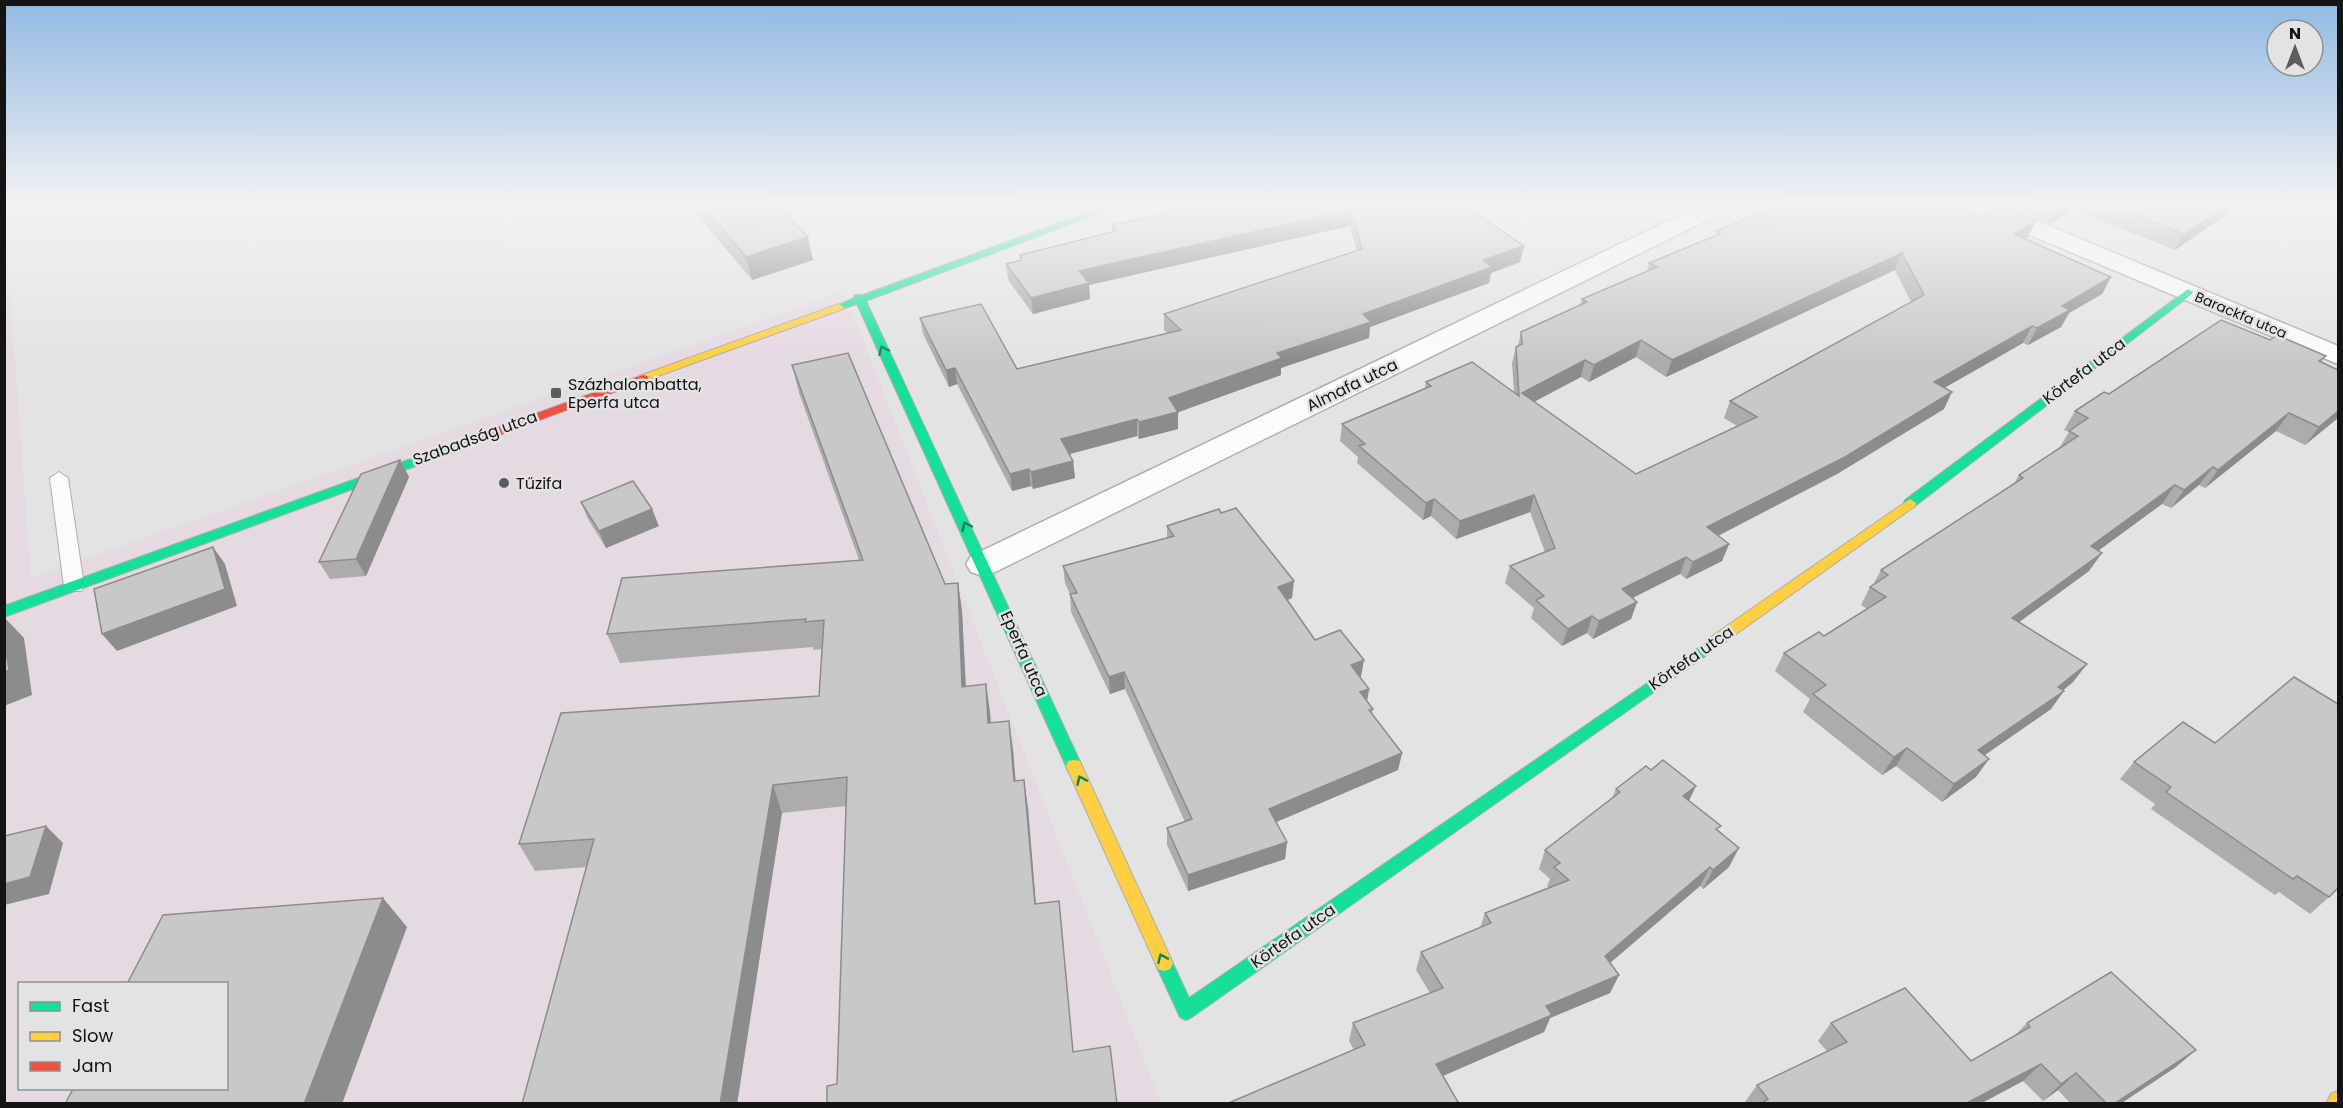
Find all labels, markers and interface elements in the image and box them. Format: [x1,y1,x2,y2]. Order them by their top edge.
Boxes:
north arrow [2265,18,2325,78]
text: N [2289,22,2301,45]
street label: Barackfa utca [2192,287,2290,343]
street label: Körtefa utca [2038,332,2130,410]
one-way arrow [879,345,891,356]
street label: Almafa utca [1302,353,1402,417]
place label: Százhalombatta, Eperfa utca [568,373,702,414]
marker: Százhalombatta, Eperfa utca [549,386,563,400]
street label: Szabadság utca [410,405,540,471]
place label: Tűzifa [516,472,562,495]
marker: Tűzifa [497,476,511,490]
one-way arrow [961,522,973,533]
street label: Eperfa utca [995,607,1053,701]
street label: Körtefa utca [1644,620,1738,696]
one-way arrow [1077,776,1089,787]
street label: Körtefa utca [1246,898,1340,974]
one-way arrow [1157,953,1169,964]
legend [18,982,228,1090]
text: Fast [72,993,109,1018]
text: Slow [72,1023,114,1048]
text: Jam [72,1053,112,1078]

